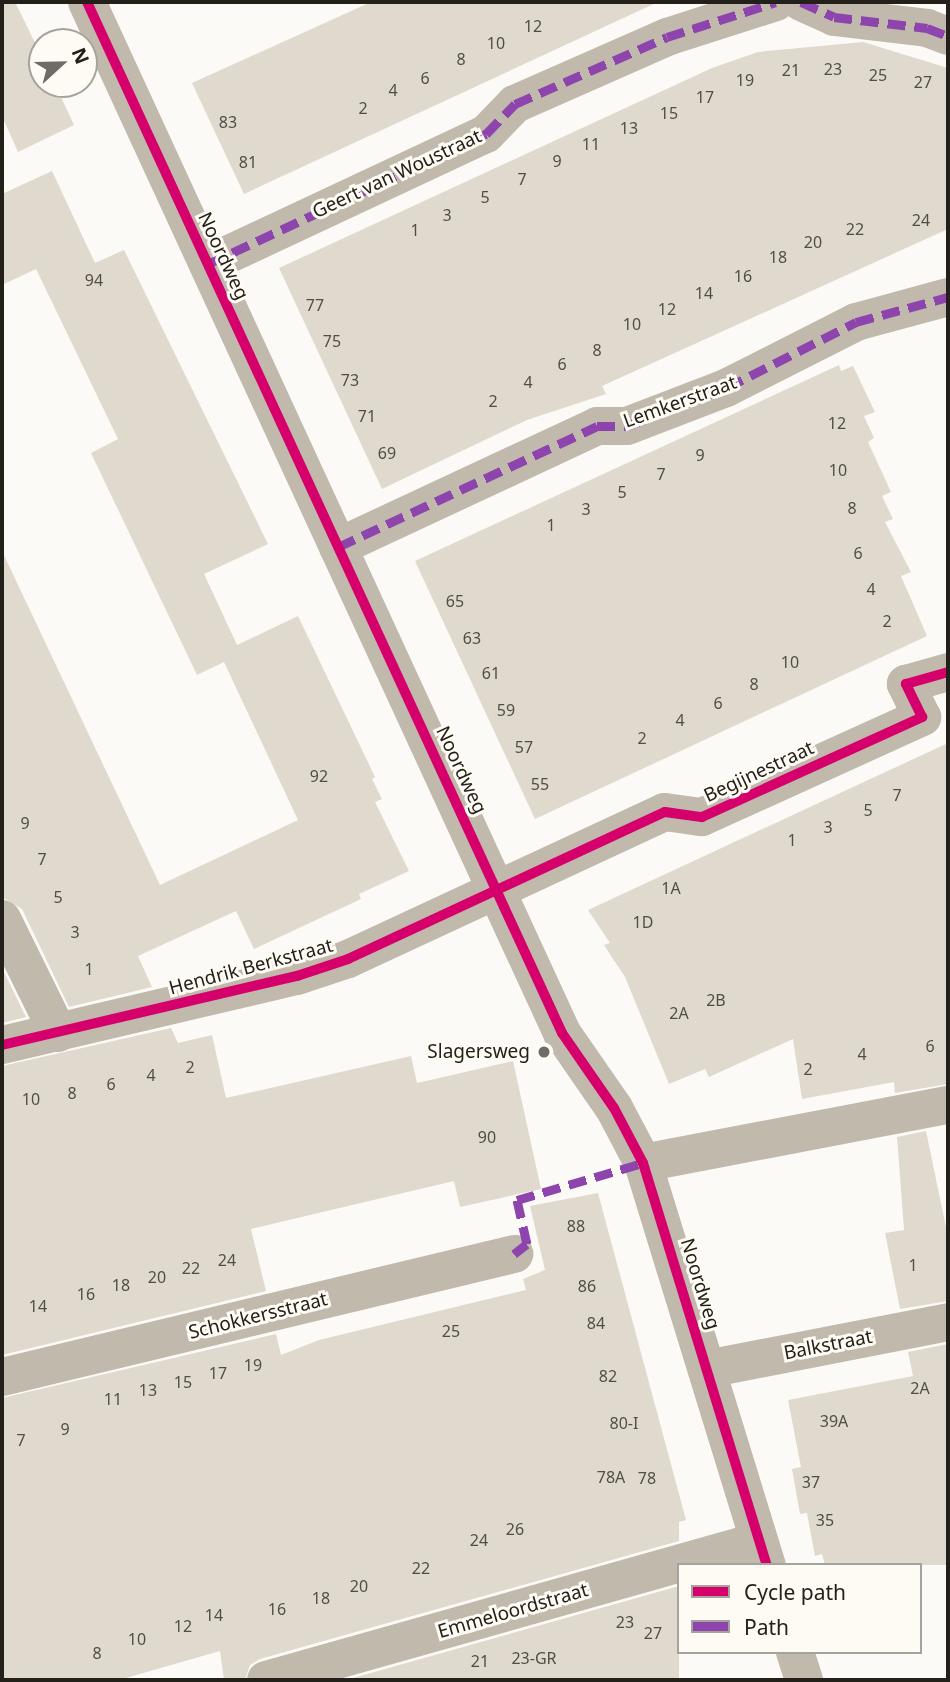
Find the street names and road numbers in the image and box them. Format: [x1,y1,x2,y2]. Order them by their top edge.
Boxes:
street label: Geert van Woustraat [309,125,485,223]
street label: Noordweg [193,209,253,303]
street label: Lemkerstraat [620,371,740,433]
street label: Noordweg [431,723,491,817]
street label: Begijnestraat [700,737,818,807]
street label: Hendrik Berkstraat [167,934,335,1000]
street label: Noordweg [675,1236,725,1332]
street label: Schokkersstraat [186,1288,330,1344]
street label: Balkstraat [782,1325,874,1365]
street label: Emmeloordstraat [435,1579,591,1643]

